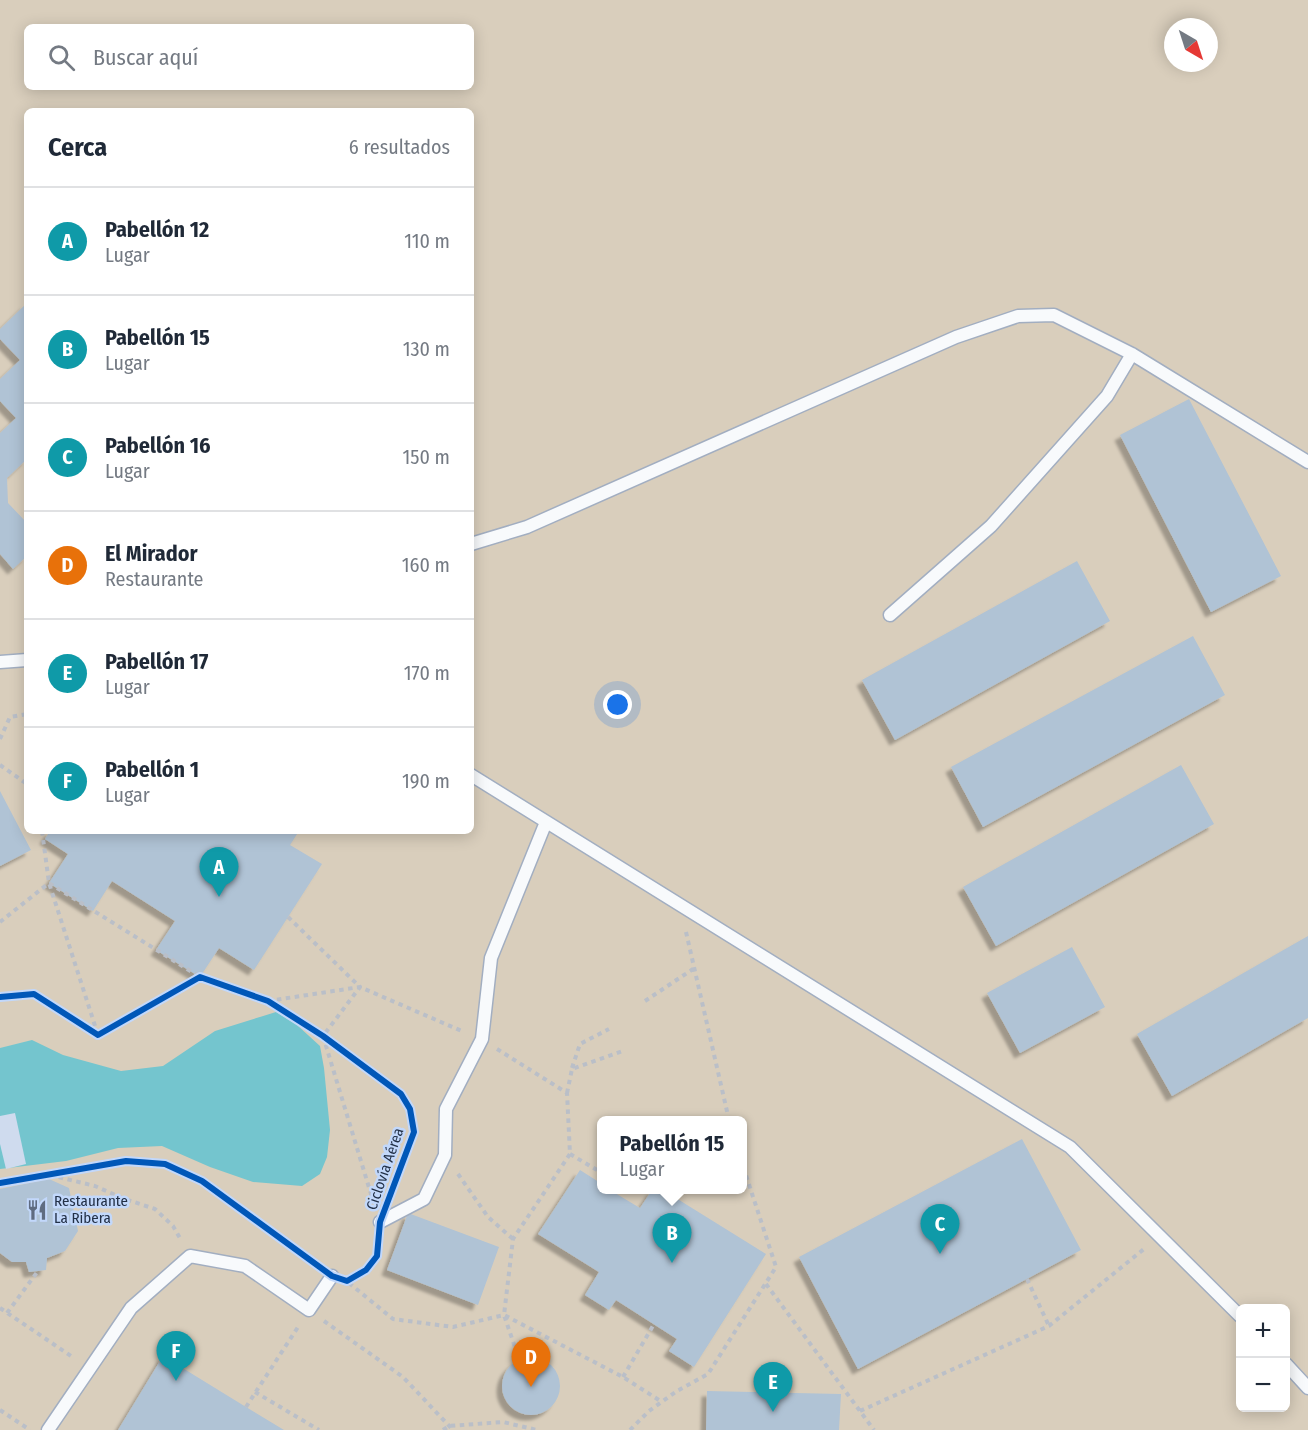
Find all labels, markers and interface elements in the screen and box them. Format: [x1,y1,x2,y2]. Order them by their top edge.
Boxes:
north arrow [1164,18,1218,72]
search box [24,24,474,90]
icon: search [45,41,78,74]
text: Buscar aquí [93,44,198,71]
text: Cerca [48,132,107,163]
text: 6 resultados [349,135,450,159]
text: Pabellón 12 [105,216,209,243]
text: A [62,229,73,253]
text: 110 m [404,229,450,253]
text: Lugar [105,243,150,267]
text: Pabellón 15 [105,324,210,351]
text: B [62,337,73,361]
text: 130 m [403,337,450,361]
text: Lugar [105,351,150,375]
text: Pabellón 16 [105,432,211,459]
text: C [62,445,73,469]
text: 150 m [403,445,450,469]
text: Lugar [105,459,150,483]
text: El Mirador [105,540,198,567]
text: D [62,553,73,577]
text: 160 m [402,553,450,577]
text: Restaurante [105,567,204,591]
text: Pabellón 17 [105,648,208,675]
text: E [63,661,72,685]
text: 170 m [404,661,450,685]
text: Lugar [105,675,150,699]
your location [603,690,632,719]
text: Pabellón 1 [105,756,199,783]
text: F [63,769,72,793]
text: 190 m [402,769,450,793]
text: Lugar [105,783,150,807]
pin: A [200,848,238,897]
popup [597,1116,747,1194]
street label: Ciclovía Aérea [363,1126,407,1212]
text: Pabellón 15 [620,1130,724,1157]
text: Lugar [620,1157,664,1181]
place label: Restaurante La Ribera [54,1192,128,1227]
restaurant icon: Restaurante La Ribera [25,1198,49,1222]
pin: C [920,1204,960,1254]
pin: B [652,1214,692,1263]
map controls [1236,1304,1290,1412]
button: + [1236,1304,1290,1358]
pin: F [156,1332,195,1381]
pin: D [512,1338,550,1387]
button: − [1236,1358,1290,1412]
pin: E [754,1362,792,1412]

